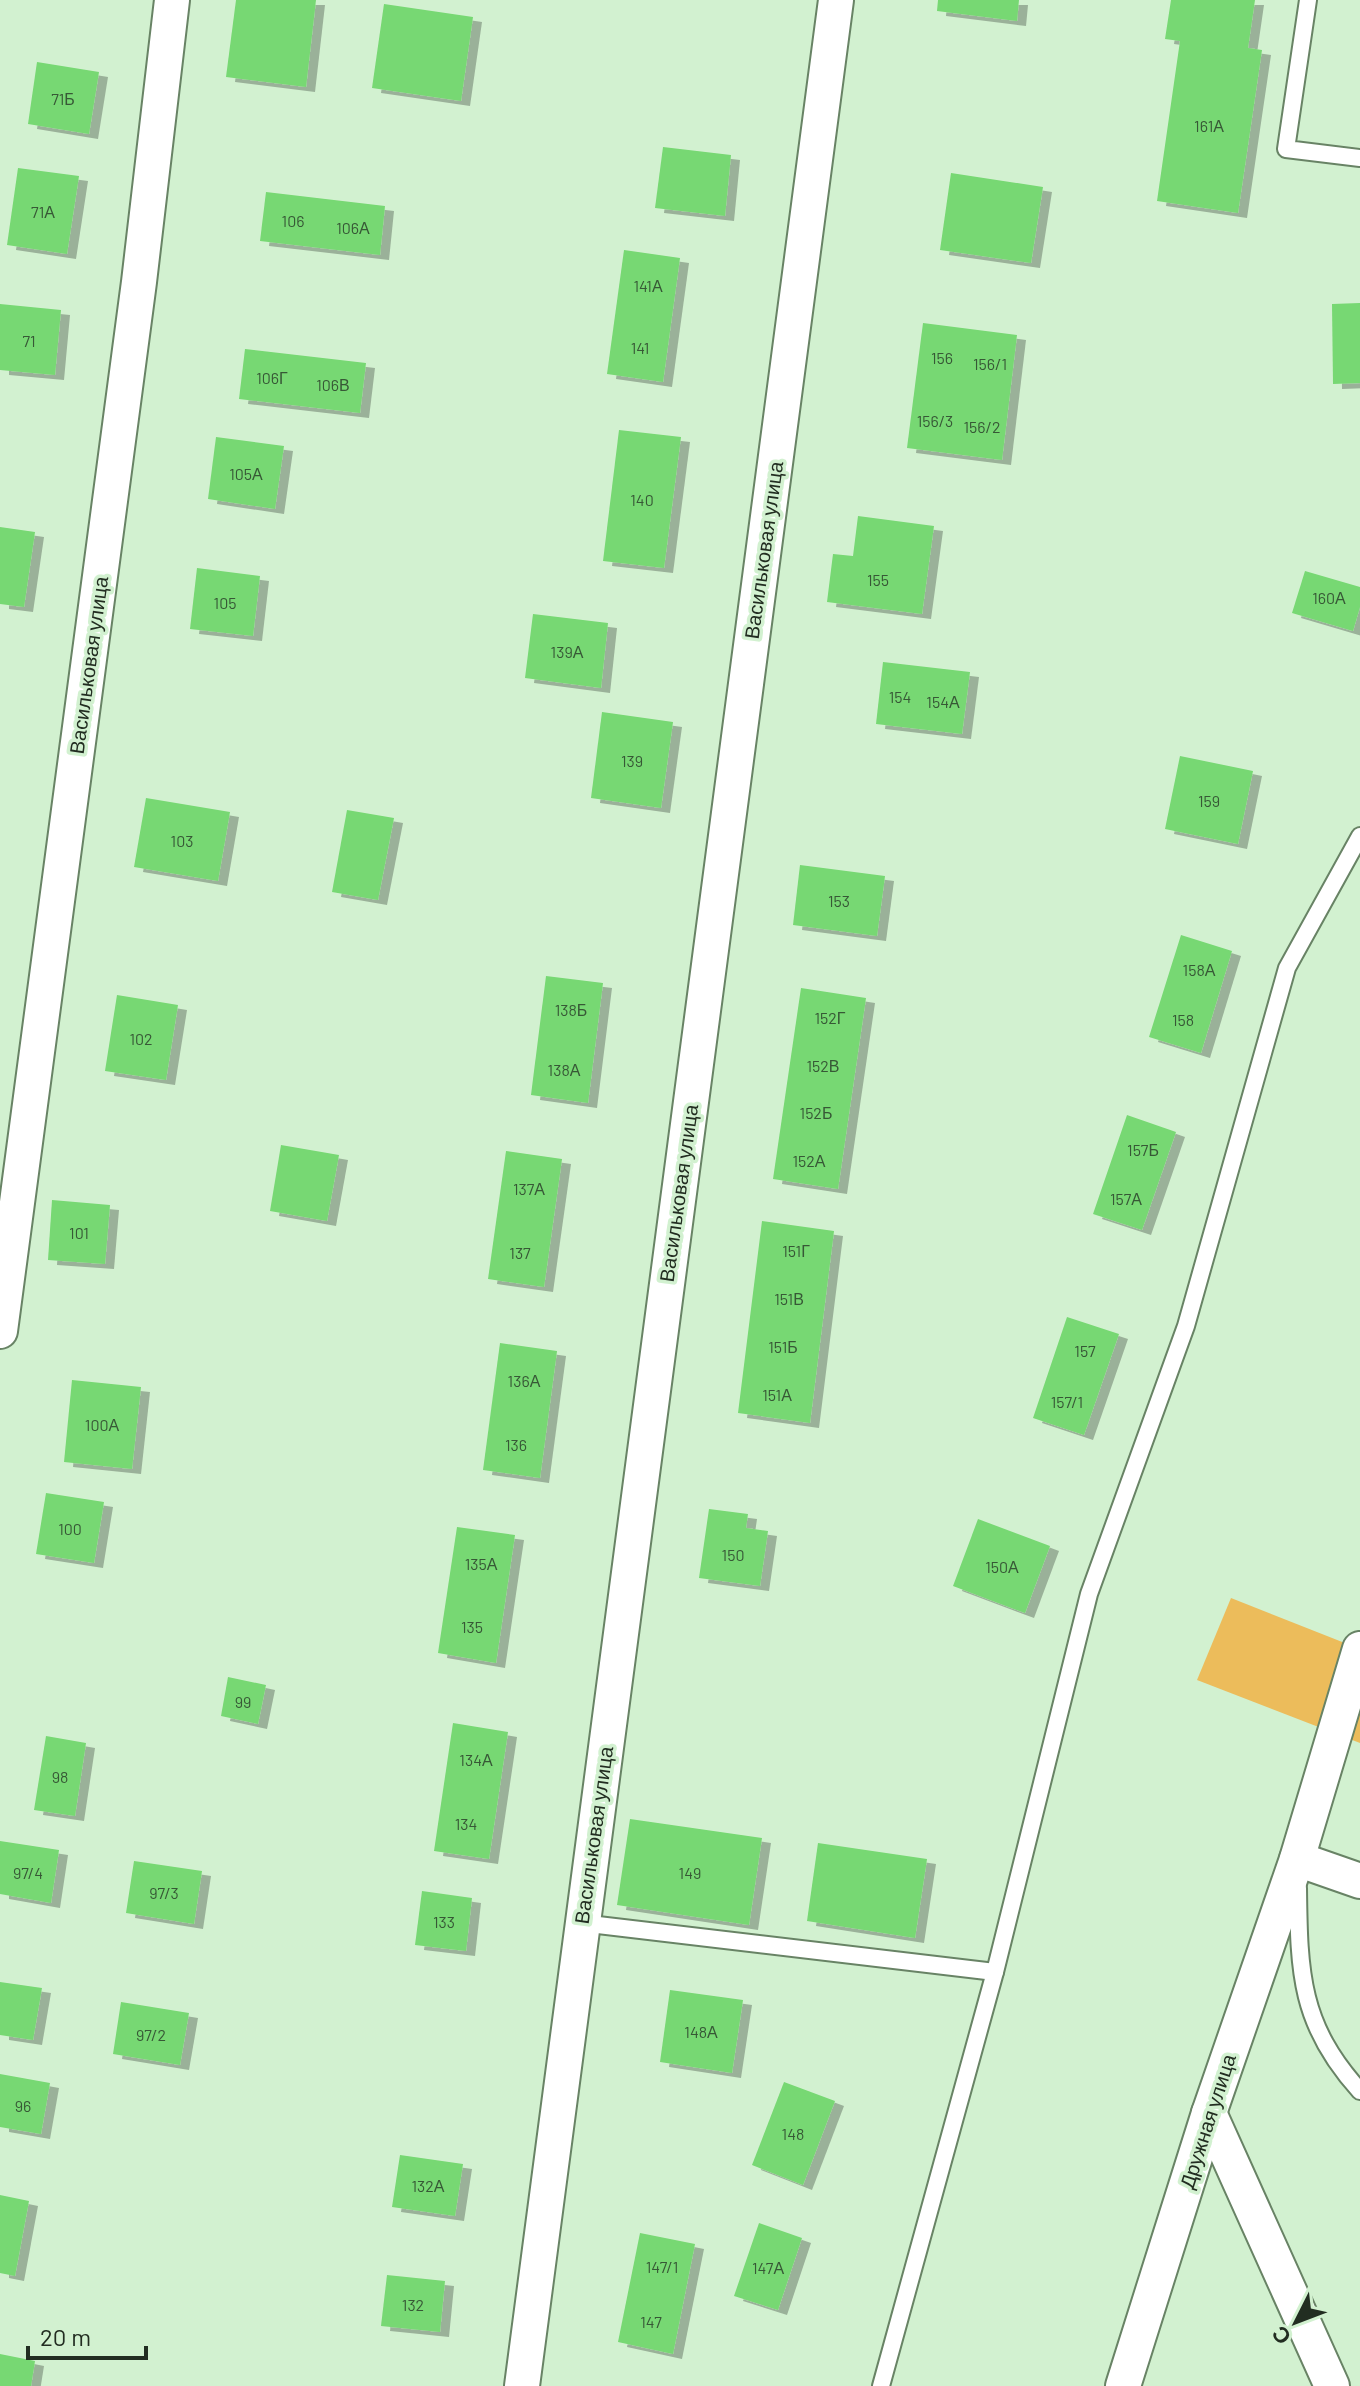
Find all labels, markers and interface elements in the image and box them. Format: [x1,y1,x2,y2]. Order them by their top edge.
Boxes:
house number: 71Б [51,89,75,108]
house number: 161А [1194,116,1224,135]
house number: 71А [31,202,55,221]
house number: 106 [282,211,304,230]
house number: 106А [336,218,370,237]
house number: 141А [633,276,663,295]
house number: 71 [22,331,36,350]
house number: 141 [631,338,649,357]
house number: 156 [931,348,953,367]
house number: 156/1 [973,354,1007,373]
house number: 106Г [256,368,288,387]
house number: 106В [316,375,350,394]
house number: 156/3 [917,411,953,430]
house number: 156/2 [963,417,1001,436]
street label: Васильковая улица [739,459,787,640]
house number: 105А [229,464,263,483]
house number: 140 [630,490,654,509]
house number: 155 [867,570,889,589]
street label: Васильковая улица [64,574,112,755]
house number: 160А [1312,588,1346,607]
house number: 105 [214,593,236,612]
house number: 139А [551,642,584,661]
house number: 154 [889,687,911,706]
house number: 154А [926,692,960,711]
house number: 139 [621,751,643,770]
house number: 159 [1198,791,1220,810]
house number: 103 [171,831,193,850]
house number: 153 [828,891,850,910]
house number: 158А [1183,960,1216,979]
house number: 138Б [555,1000,587,1019]
house number: 152Г [814,1008,846,1027]
house number: 158 [1172,1010,1194,1029]
house number: 102 [129,1029,153,1048]
house number: 152В [806,1056,840,1075]
house number: 138А [548,1060,581,1079]
street label: Васильковая улица [654,1102,702,1283]
house number: 152Б [800,1103,832,1122]
house number: 157Б [1127,1140,1159,1159]
house number: 152А [792,1151,826,1170]
house number: 137А [513,1179,545,1198]
house number: 157А [1110,1189,1142,1208]
house number: 101 [69,1223,89,1242]
house number: 151Г [782,1241,810,1260]
house number: 137 [509,1243,531,1262]
house number: 151В [774,1289,804,1308]
house number: 151Б [768,1337,798,1356]
house number: 157 [1074,1341,1096,1360]
house number: 136А [508,1371,541,1390]
house number: 151А [762,1385,792,1404]
house number: 157/1 [1051,1392,1083,1411]
house number: 100А [85,1415,120,1434]
house number: 136 [505,1435,527,1454]
house number: 100 [58,1519,82,1538]
house number: 150 [722,1545,744,1564]
house number: 135А [465,1554,498,1573]
house number: 150А [985,1557,1019,1576]
house number: 135 [461,1617,483,1636]
house number: 99 [235,1692,251,1711]
street label: Васильковая улица [569,1744,617,1925]
house number: 134А [459,1750,493,1769]
house number: 98 [52,1767,68,1786]
house number: 134 [455,1814,477,1833]
house number: 97/4 [13,1863,43,1882]
house number: 149 [679,1863,701,1882]
house number: 97/3 [149,1883,179,1902]
house number: 133 [433,1912,455,1931]
house number: 148А [684,2022,718,2041]
house number: 97/2 [136,2025,166,2044]
street label: Дружная улица [1174,2050,1240,2191]
house number: 96 [15,2096,31,2115]
house number: 148 [782,2124,804,2143]
house number: 132А [411,2176,445,2195]
house number: 147/1 [646,2257,678,2276]
house number: 147А [752,2258,784,2277]
north arrow [1256,2282,1336,2362]
house number: 132 [402,2295,424,2314]
scale bar [28,2310,146,2360]
house number: 147 [640,2312,662,2331]
text: С [1265,2321,1295,2351]
text: 20 m [40,2322,91,2351]

